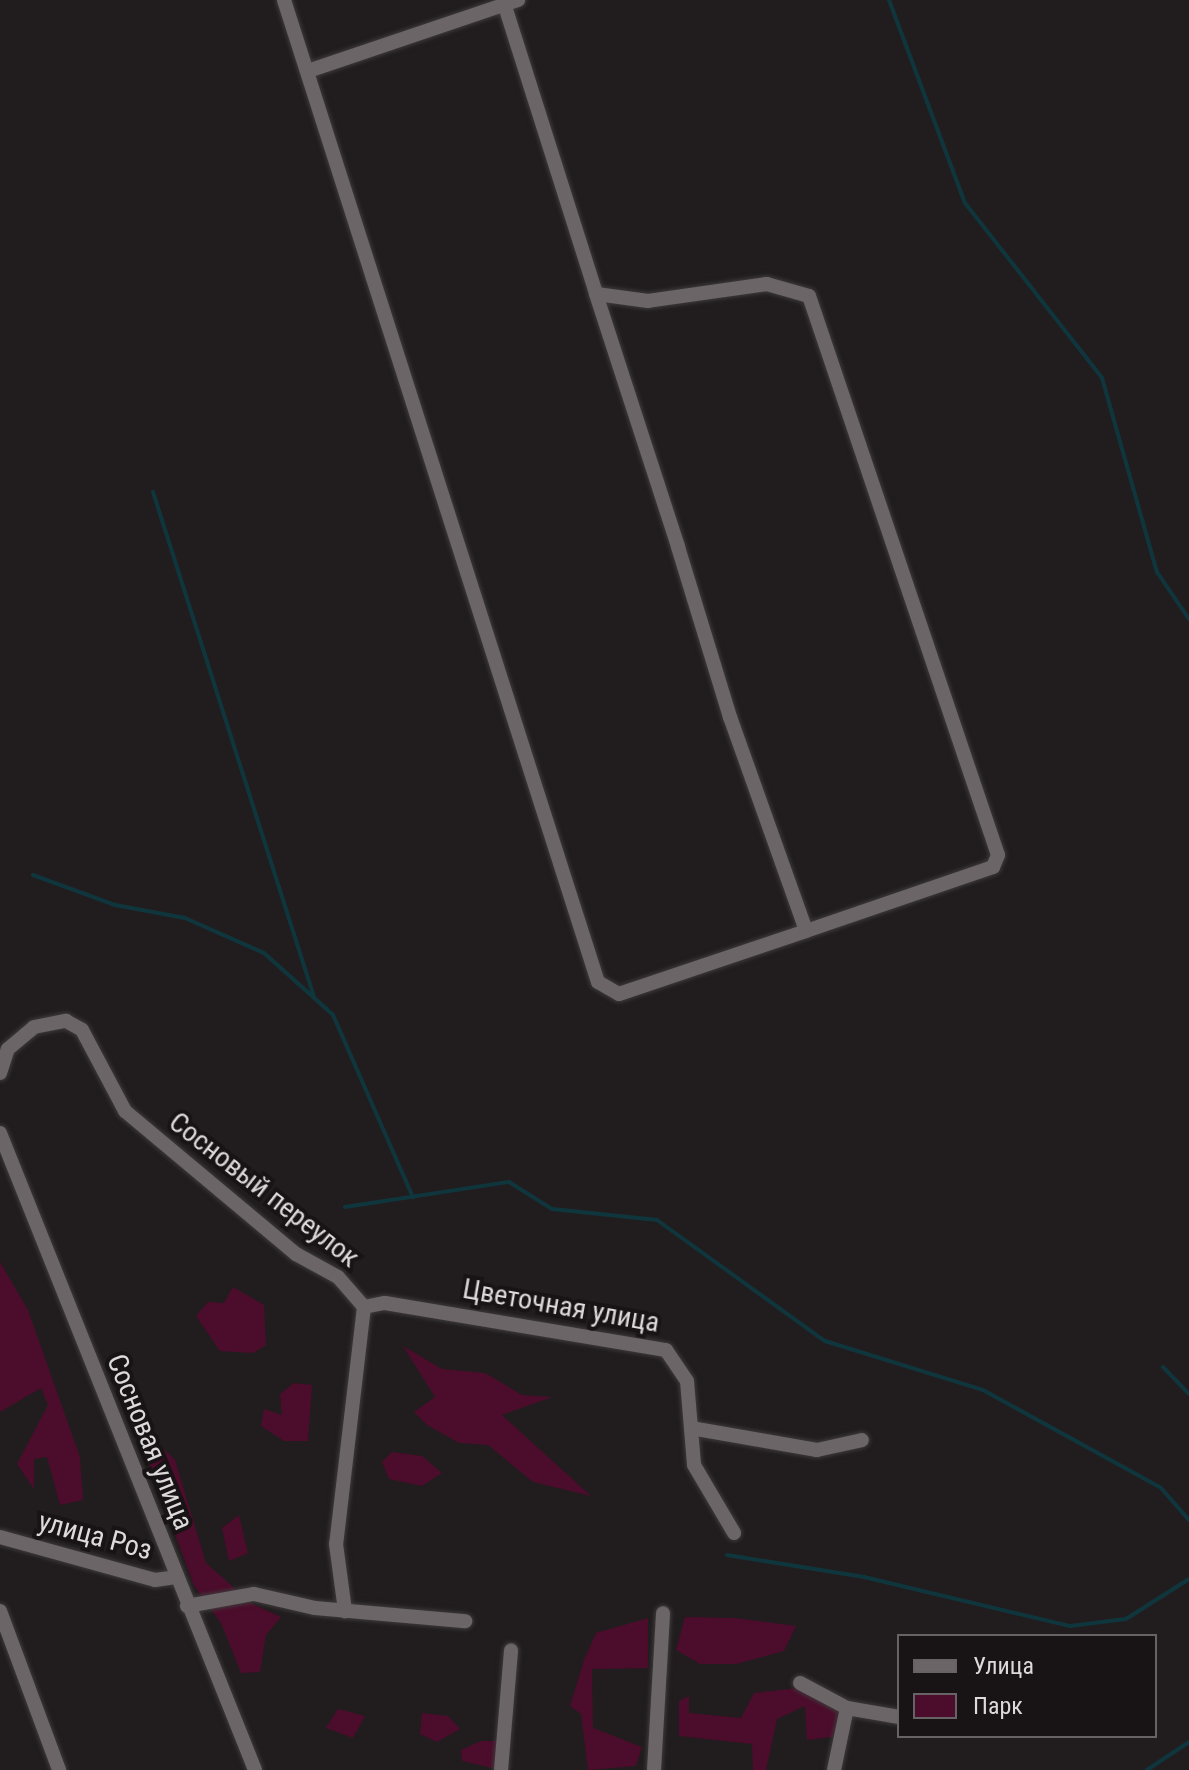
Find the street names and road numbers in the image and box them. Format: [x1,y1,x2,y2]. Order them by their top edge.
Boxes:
street label: Сосновый переулок [162,1105,366,1275]
street label: Цветочная улица [460,1272,662,1340]
street label: Сосновая улица [100,1349,200,1535]
street label: улица Роз [35,1505,155,1567]

